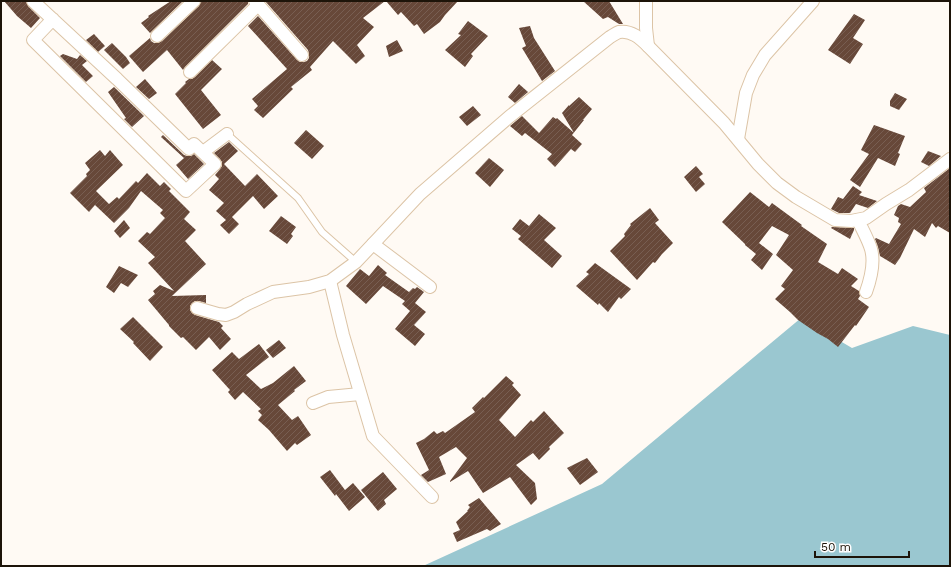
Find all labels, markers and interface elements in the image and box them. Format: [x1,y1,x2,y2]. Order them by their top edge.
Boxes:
scale bar [815,533,909,559]
text: 50 m [821,540,851,554]

